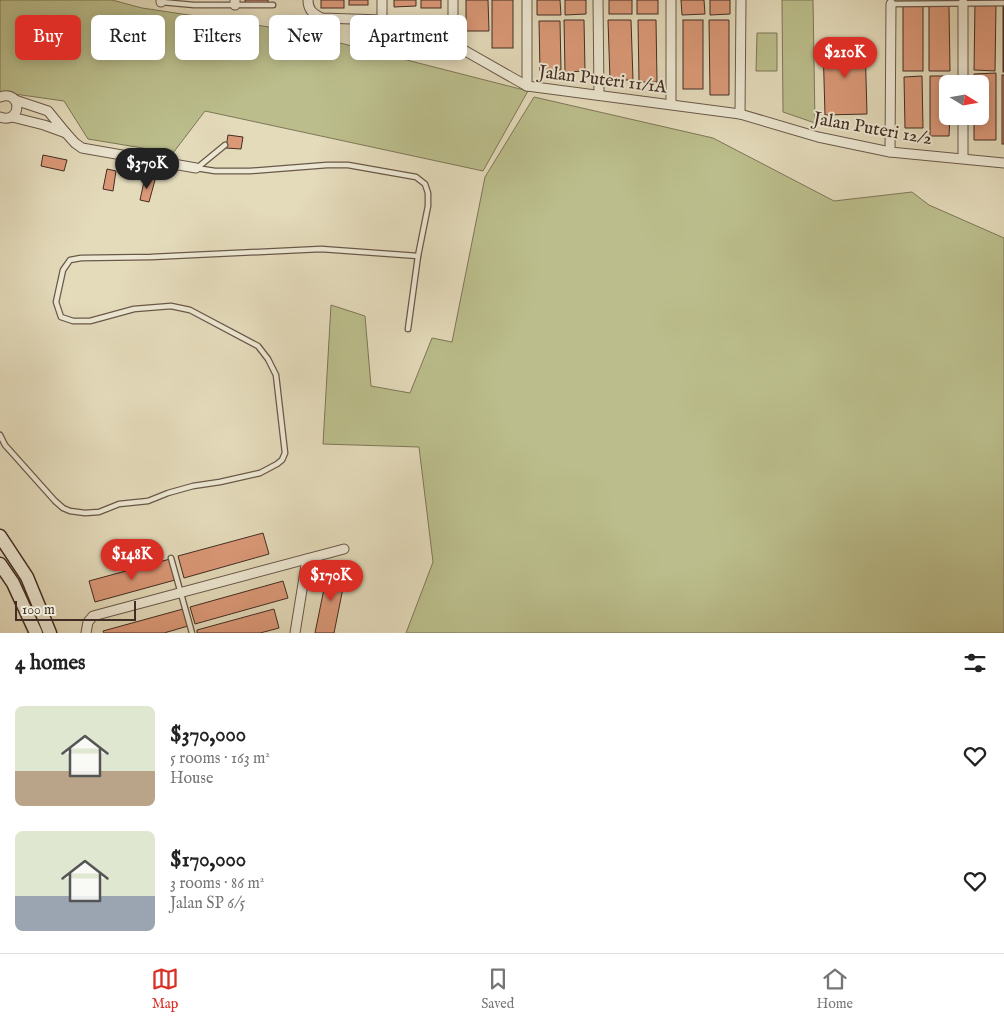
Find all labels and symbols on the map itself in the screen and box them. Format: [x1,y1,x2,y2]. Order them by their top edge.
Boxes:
pin: $210K [810,36,880,79]
street label: Jalan Puteri 11/1A [535,61,669,100]
north arrow [939,75,989,125]
street label: Jalan Puteri 12/2 [810,107,934,151]
pin: $370K [112,148,182,190]
pin: $148K [97,538,167,581]
pin: $170K [296,560,366,602]
scale bar [15,598,136,621]

